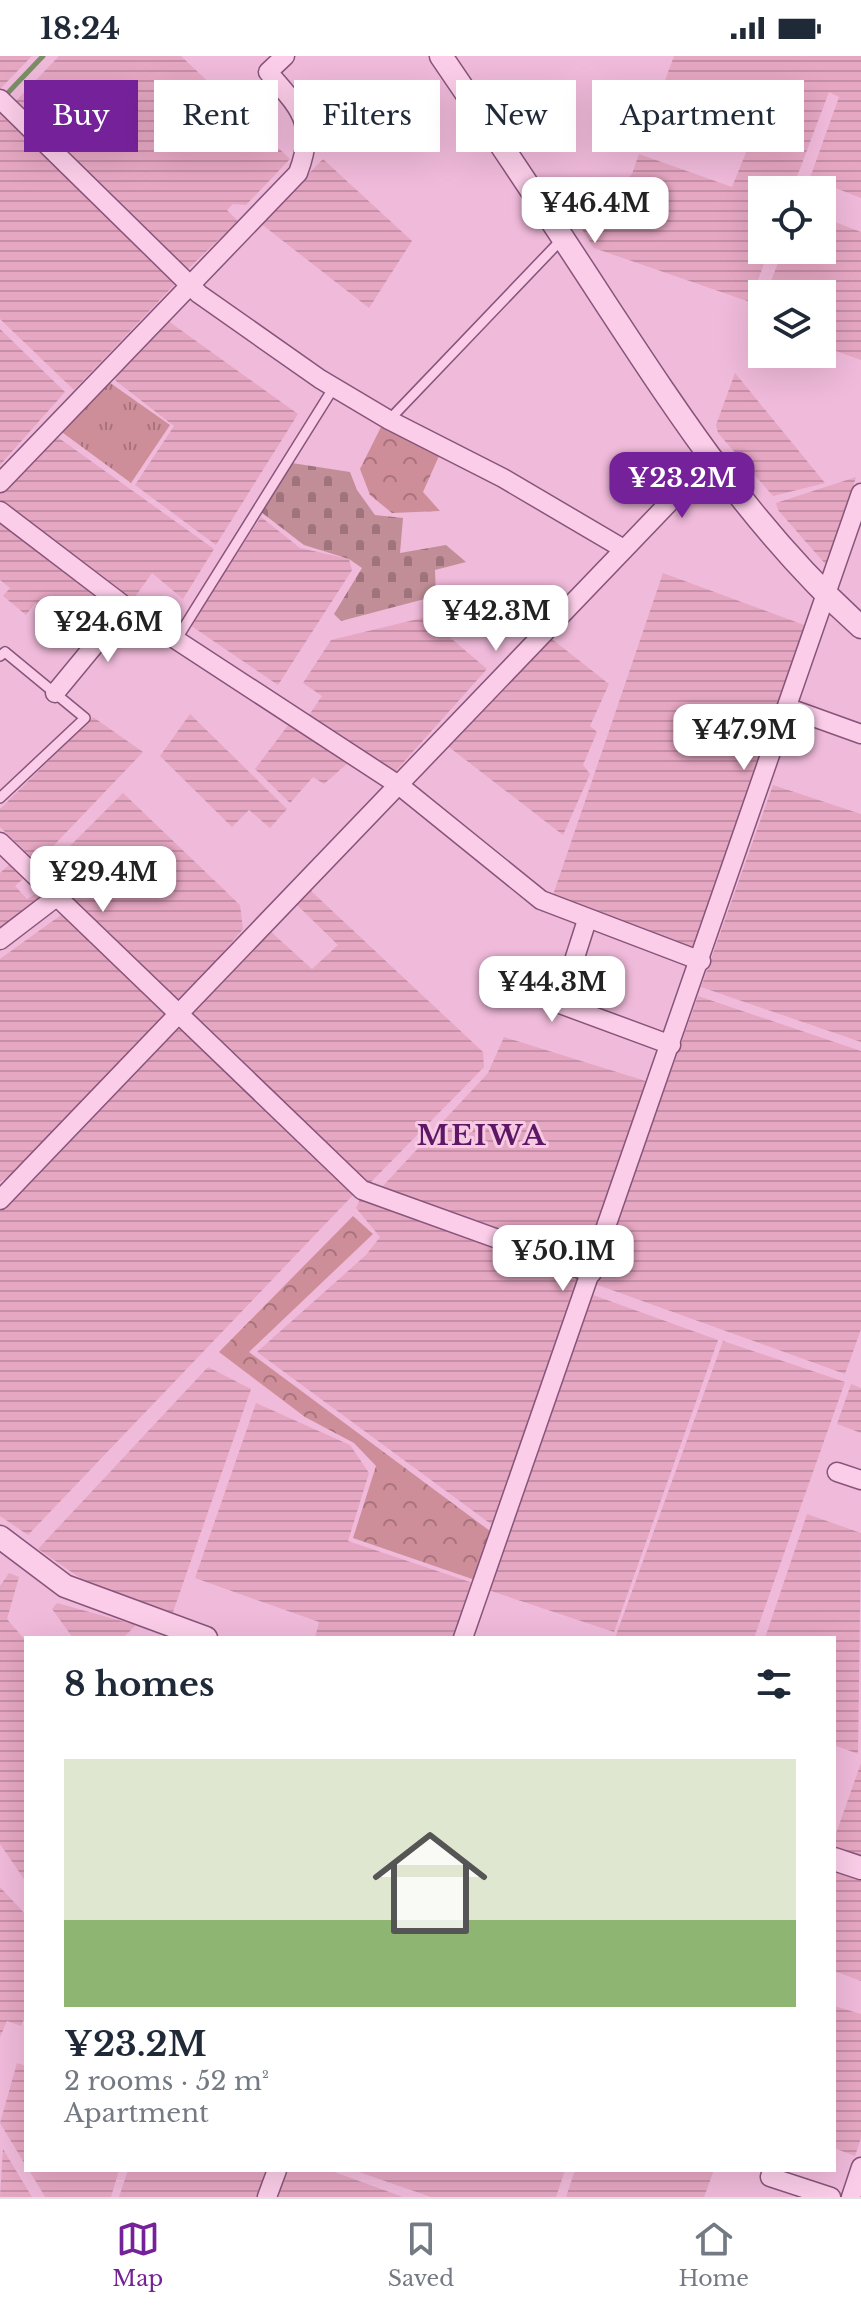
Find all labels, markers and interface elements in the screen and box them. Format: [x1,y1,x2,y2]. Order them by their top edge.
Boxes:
text: 18:24 [40,10,120,47]
chip: Buy [24,80,138,152]
chip: Rent [154,80,278,152]
chip: Filters [294,80,440,152]
chip: New [456,80,576,152]
chip: Apartment [592,80,804,152]
map controls [748,176,836,368]
button: locate [748,176,836,264]
pin: ¥46.4M [530,177,660,245]
text: ¥46.4M [540,187,650,219]
button: layers [748,280,836,368]
pin: ¥23.2M [617,452,747,520]
text: ¥23.2M [627,462,737,494]
pin: ¥42.3M [431,585,561,653]
text: ¥42.3M [441,595,551,627]
pin: ¥24.6M [43,596,173,664]
text: ¥24.6M [53,606,163,638]
pin: ¥47.9M [679,704,809,772]
text: ¥47.9M [691,714,797,746]
pin: ¥29.4M [38,846,168,914]
text: ¥29.4M [48,856,158,888]
pin: ¥44.3M [487,956,617,1024]
text: ¥44.3M [497,966,607,998]
district label: MEIWA [417,1118,547,1153]
pin: ¥50.1M [498,1225,628,1293]
text: ¥50.1M [511,1235,615,1267]
icon: filters [752,1662,796,1706]
text: 8 homes [64,1663,215,1705]
icon: home [358,1811,502,1955]
text: ¥23.2M [64,2023,207,2065]
text: 2 rooms · 52 m² [64,2065,269,2097]
text: Apartment [64,2097,209,2129]
tab: Map [112,2217,163,2292]
tab: Saved [388,2217,454,2292]
tab: Home [678,2217,749,2292]

